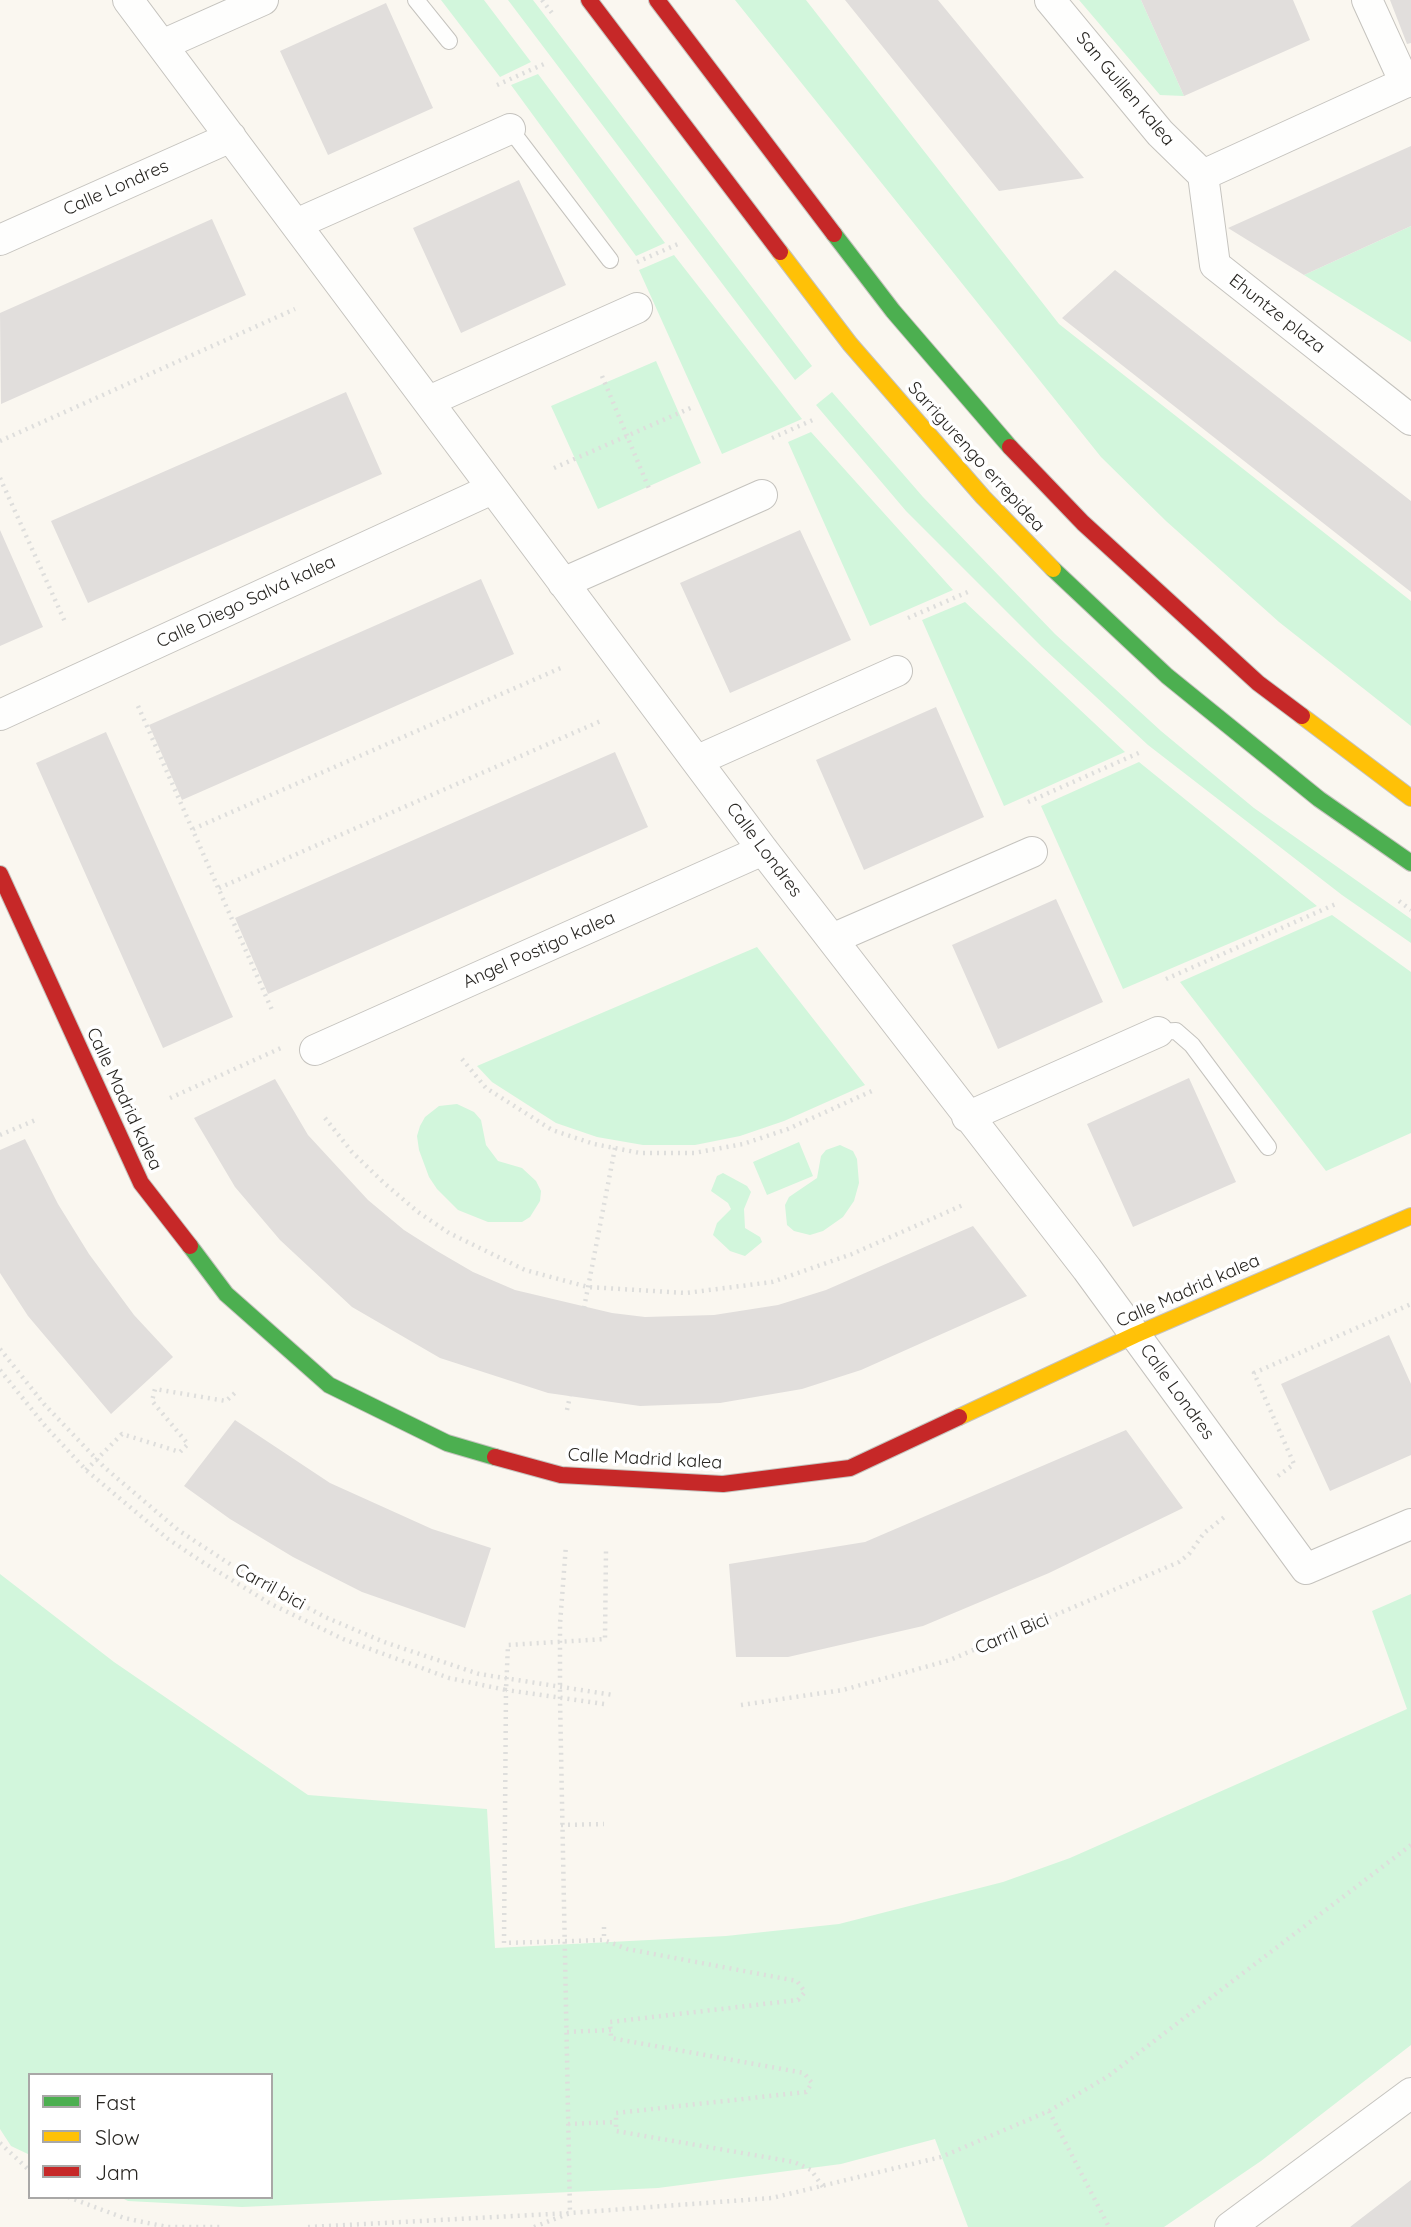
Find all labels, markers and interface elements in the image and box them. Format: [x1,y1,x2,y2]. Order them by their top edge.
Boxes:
street label: San Guillen kalea [1071,28,1179,150]
street label: Calle Londres [60,155,172,221]
street label: Ehuntze plaza [1225,270,1329,358]
street label: Sarrigurengo errepidea [903,378,1049,536]
street label: Calle Diego Salvá kalea [153,551,339,653]
street label: Calle Londres [721,798,807,902]
street label: Angel Postigo kalea [460,907,618,993]
street label: Calle Madrid kalea [82,1024,166,1174]
street label: Calle Madrid kalea [1113,1250,1263,1332]
street label: Calle Londres [1135,1340,1219,1444]
street label: Calle Madrid kalea [567,1444,723,1474]
street label: Carril bici [231,1559,309,1615]
street label: Carril Bici [972,1609,1052,1659]
legend [28,2073,273,2199]
text: Fast [95,2089,136,2115]
text: Slow [95,2124,140,2150]
text: Jam [95,2159,139,2185]

